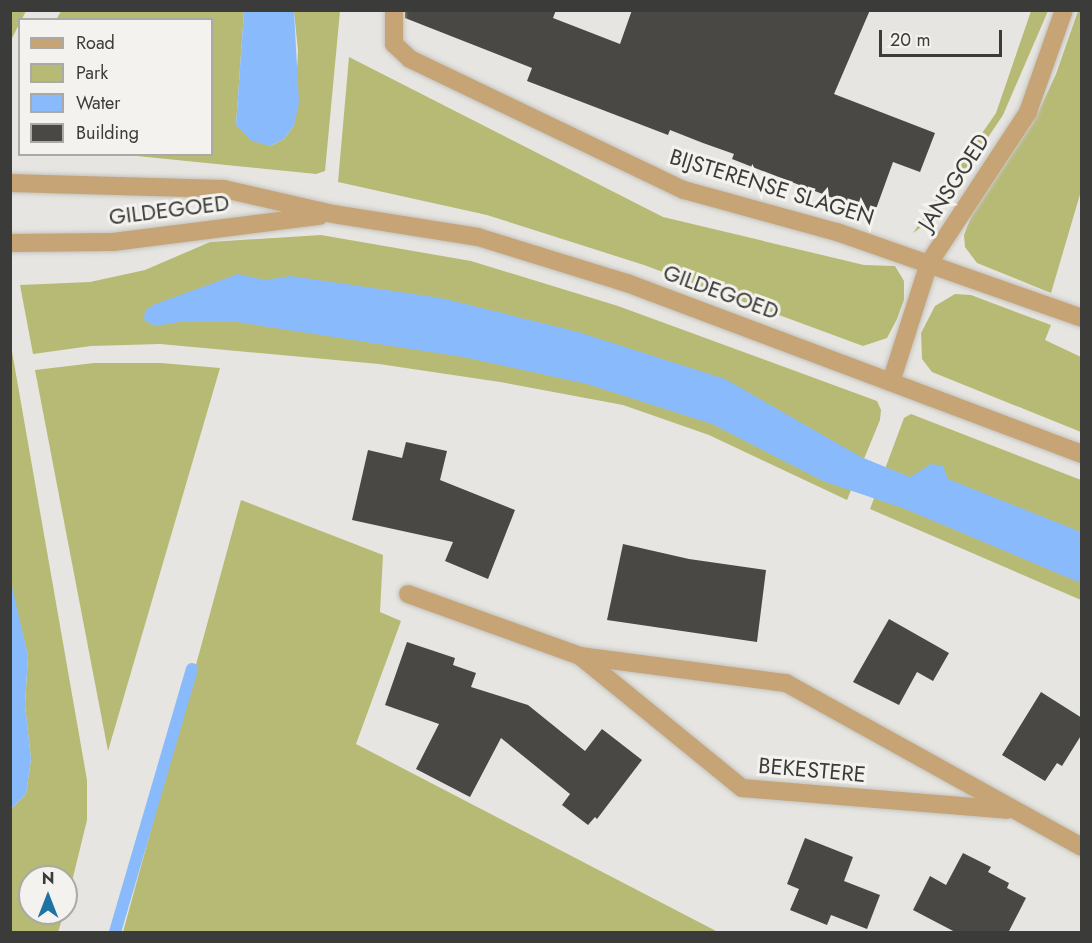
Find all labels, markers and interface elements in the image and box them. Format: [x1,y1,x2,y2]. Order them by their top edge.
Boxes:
legend [18,18,213,156]
scale bar [882,18,1005,56]
text: 20 m [890,27,930,53]
text: Road [76,30,115,56]
text: Park [76,60,108,86]
text: Water [76,90,120,116]
text: Building [76,120,139,146]
street label: JANSGOED [913,129,995,235]
street label: BIJSTERENSE SLAGEN [667,143,877,231]
street label: GILDEGOED [107,190,231,230]
street label: GILDEGOED [660,259,782,325]
street label: BEKESTERE [757,752,867,788]
north arrow [18,865,78,925]
text: N [42,867,54,890]

